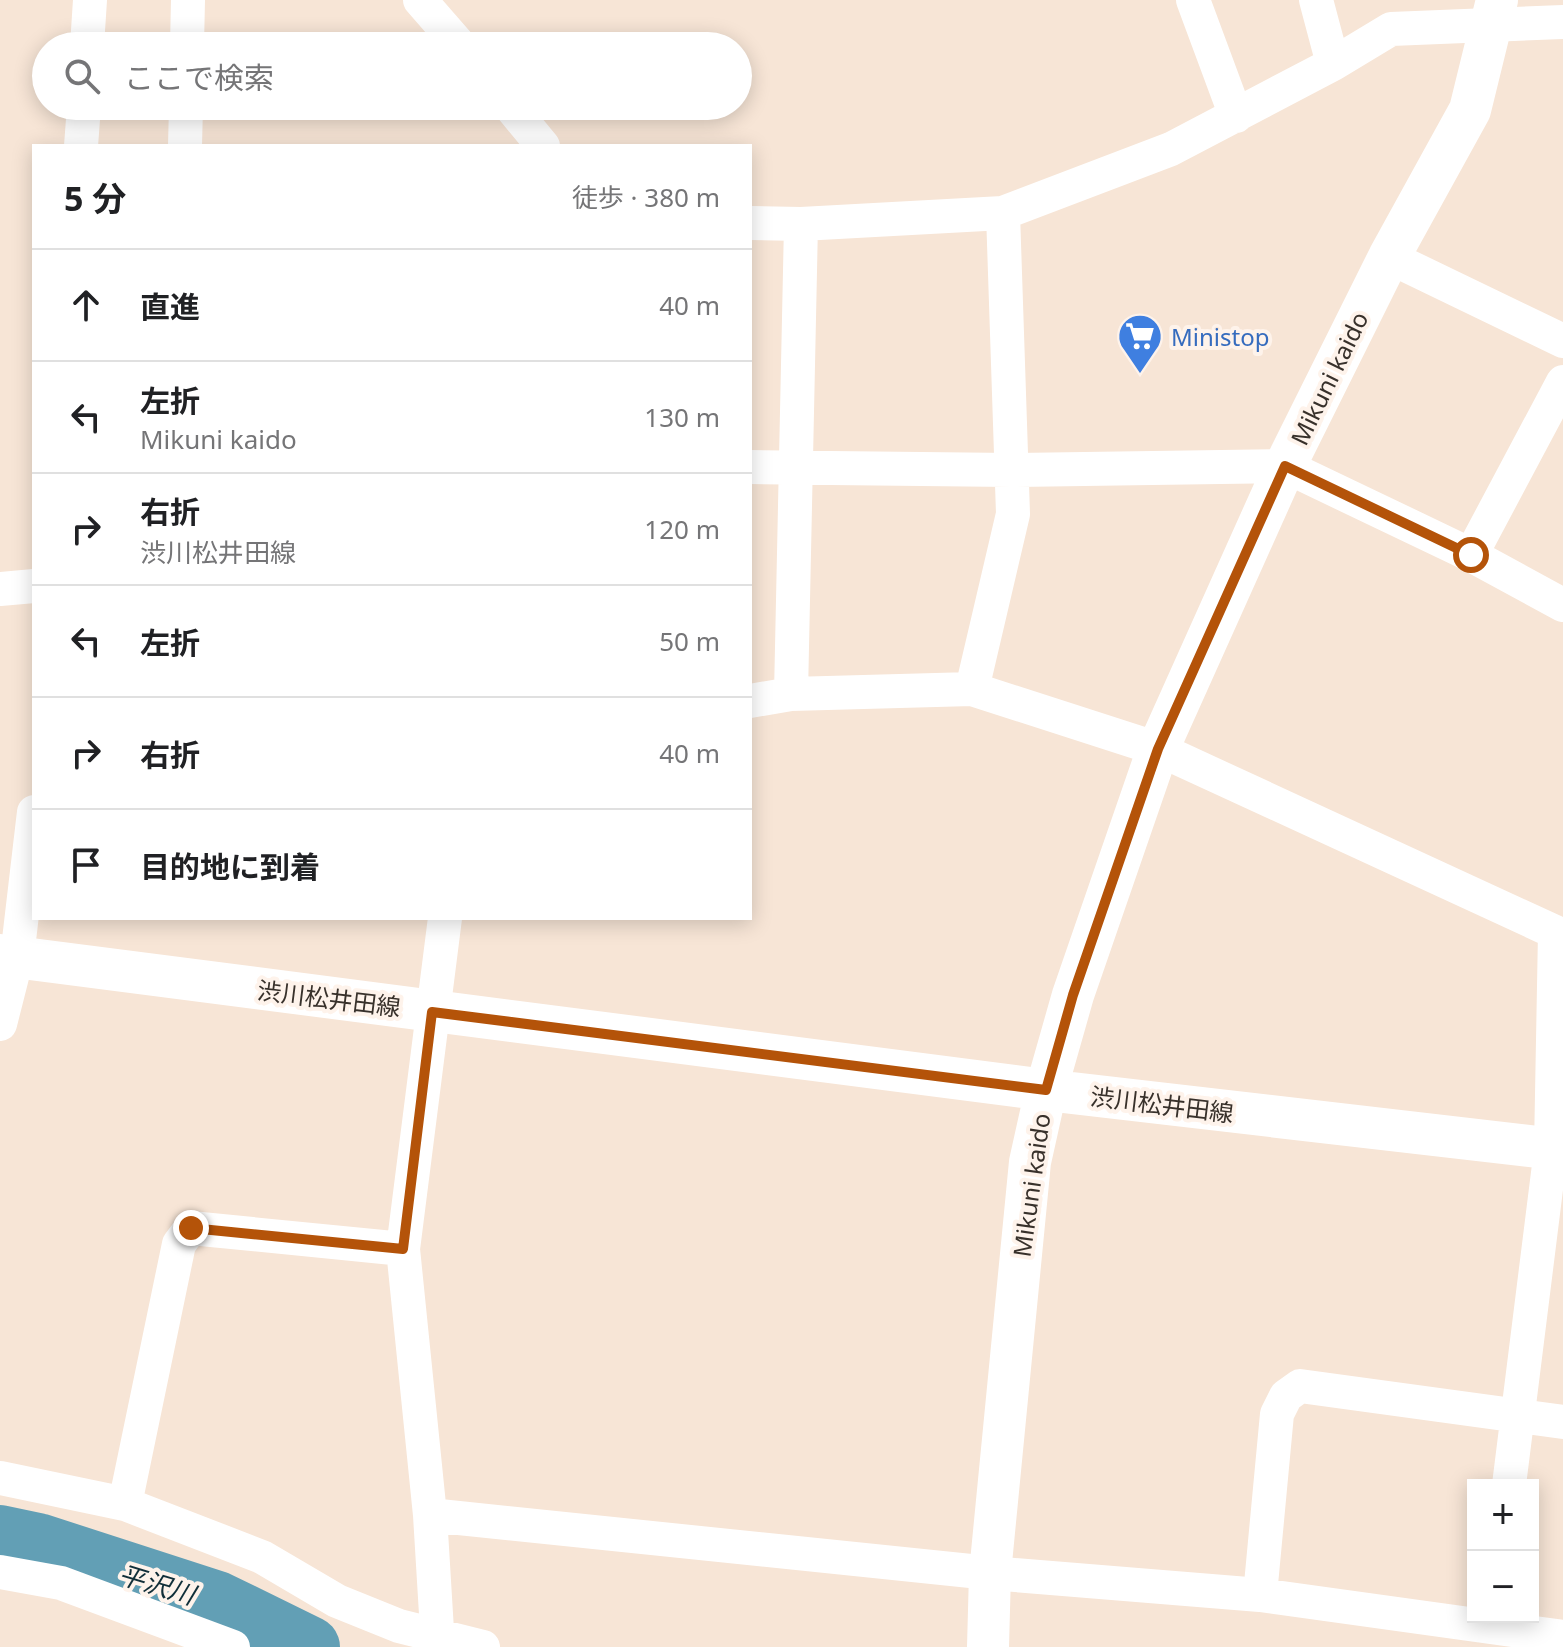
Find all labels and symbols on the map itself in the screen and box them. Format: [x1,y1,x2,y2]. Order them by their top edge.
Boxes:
street label: Mikuni kaido [1282,306,1376,450]
supermarket icon: Ministop [1116,312,1164,375]
place label: Ministop [1171,320,1269,353]
route start [1453,537,1489,573]
street label: 渋川松井田線 [256,973,402,1023]
street label: 渋川松井田線 [1089,1079,1235,1129]
street label: Mikuni kaido [1005,1111,1057,1259]
route end [173,1210,209,1246]
water label: 平沢川 [114,1555,202,1613]

